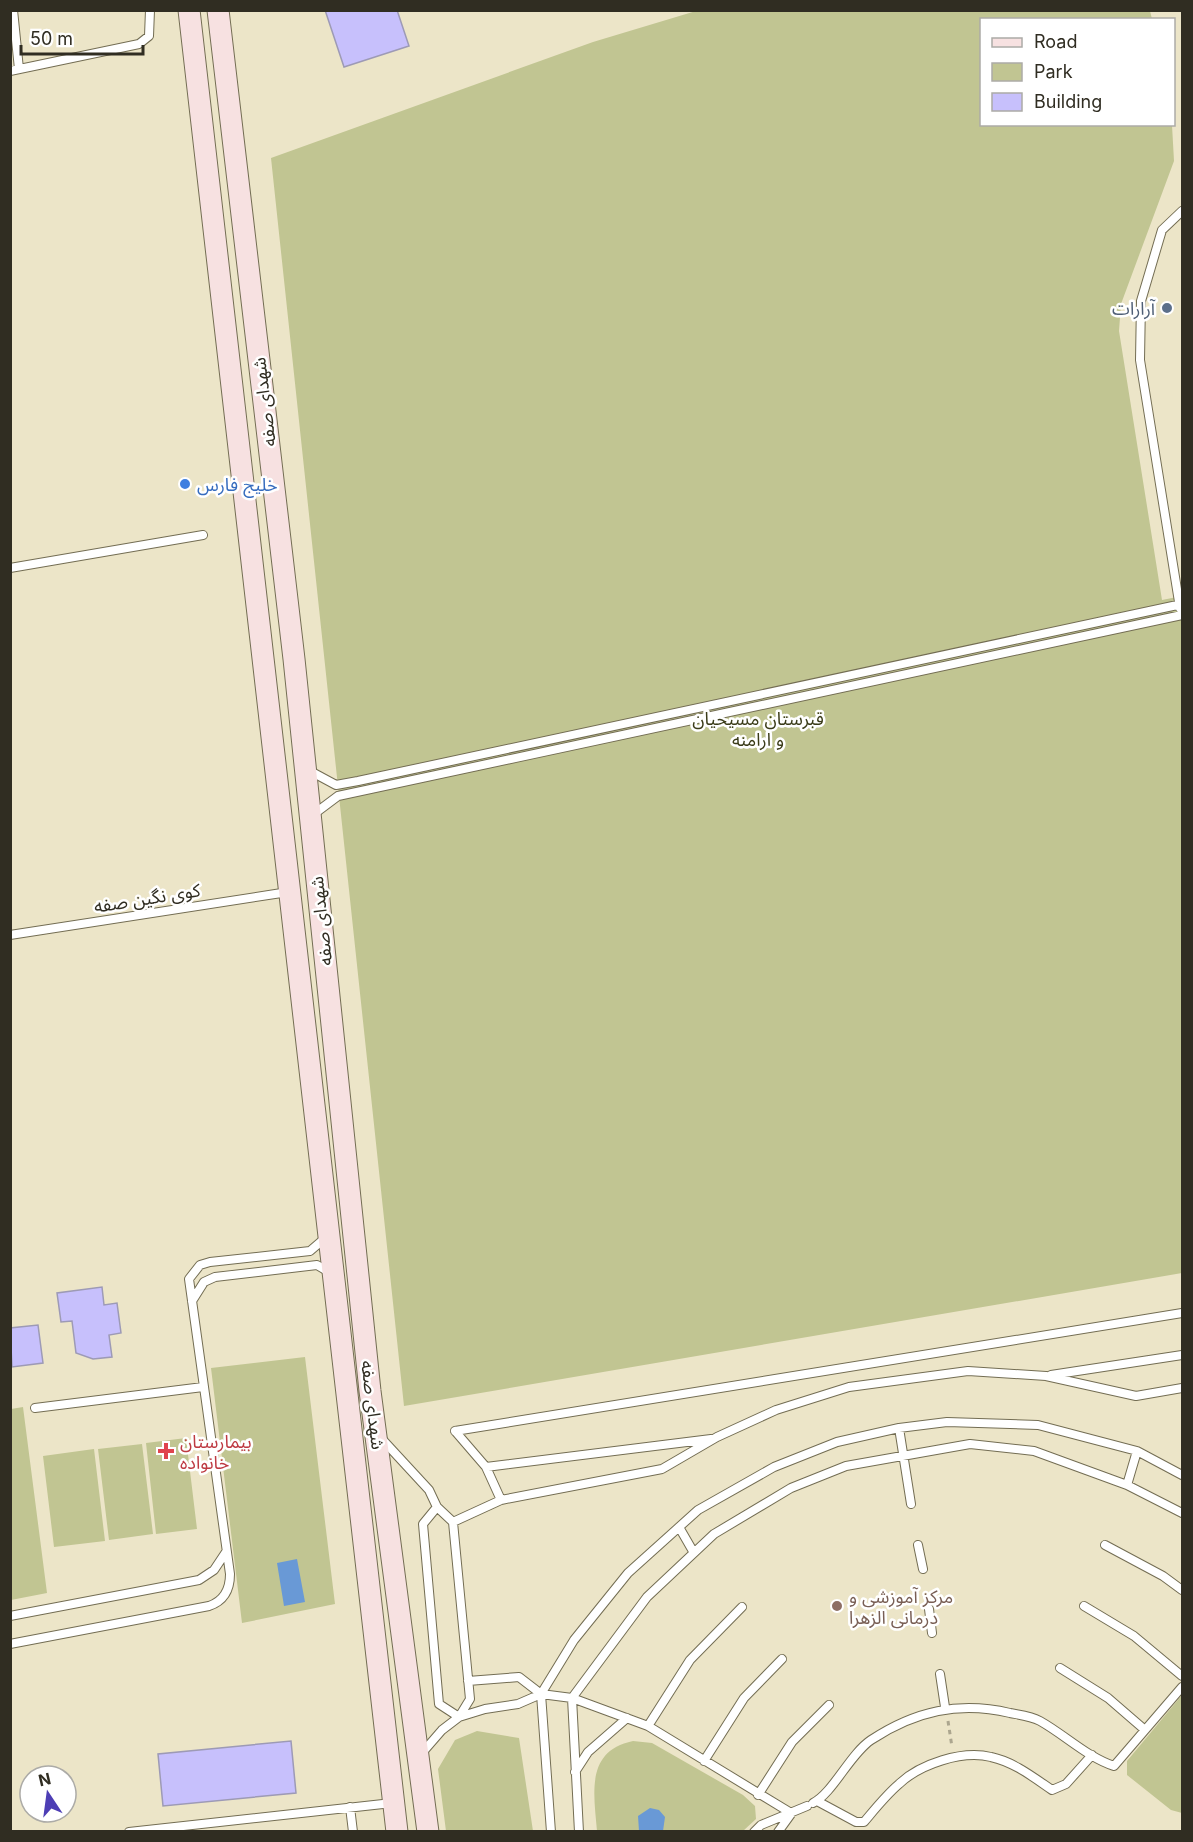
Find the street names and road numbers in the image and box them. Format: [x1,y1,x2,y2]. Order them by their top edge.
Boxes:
street label: شهدای صفه [248,356,281,448]
street label: شهدای صفه [306,875,337,967]
street label: کوی نگین صفه [92,879,202,918]
street label: شهدای صفه [356,1359,389,1451]

